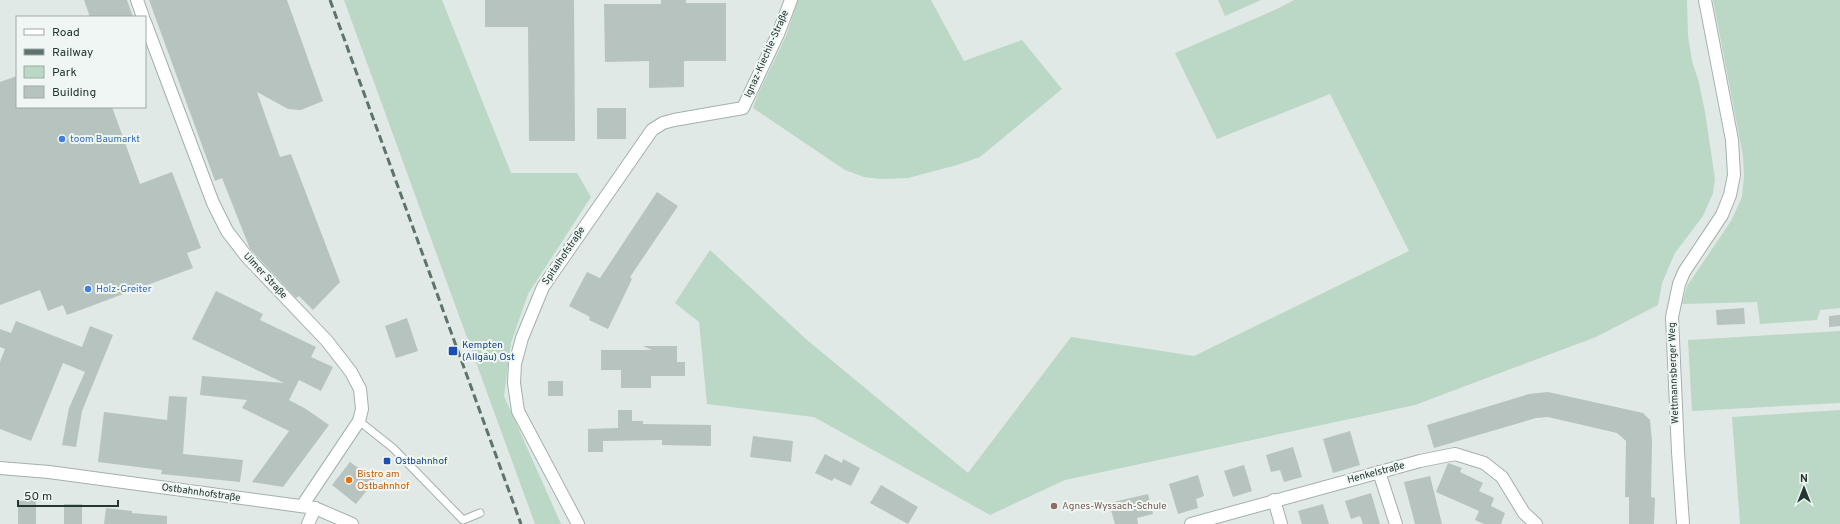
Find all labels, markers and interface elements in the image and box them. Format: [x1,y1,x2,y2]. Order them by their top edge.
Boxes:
street label: Ignaz-Kiechle-Straße [742,8,792,100]
legend [16,16,146,108]
text: Road [52,25,80,41]
text: Railway [52,45,93,61]
text: Park [52,65,77,81]
text: Building [52,85,96,101]
place label: toom Baumarkt [70,133,140,146]
marker: toom Baumarkt [57,134,67,144]
street label: Spitalhofstraße [540,224,588,288]
street label: Ulmer Straße [240,250,290,302]
place label: Holz-Greiter [96,283,152,296]
marker: Holz-Greiter [83,284,93,294]
street label: Wettmannsberger Weg [1666,322,1682,424]
place label: Kempten (Allgäu) Ost [462,339,515,364]
marker: Kempten (Allgäu) Ost [447,345,459,357]
place label: Ostbahnhof [395,455,448,468]
marker: Ostbahnhof [382,456,392,466]
street label: Henkelstraße [1346,459,1406,487]
place label: Bistro am Ostbahnhof [357,468,410,493]
north arrow [1784,468,1824,508]
text: N [1800,472,1808,486]
marker: Bistro am Ostbahnhof [344,475,354,485]
street label: Ostbahnhofstraße [161,481,241,505]
scale bar [18,482,118,508]
text: 50 m [24,489,52,505]
place label: Agnes-Wyssach-Schule [1062,500,1167,513]
marker: Agnes-Wyssach-Schule [1049,501,1059,511]

